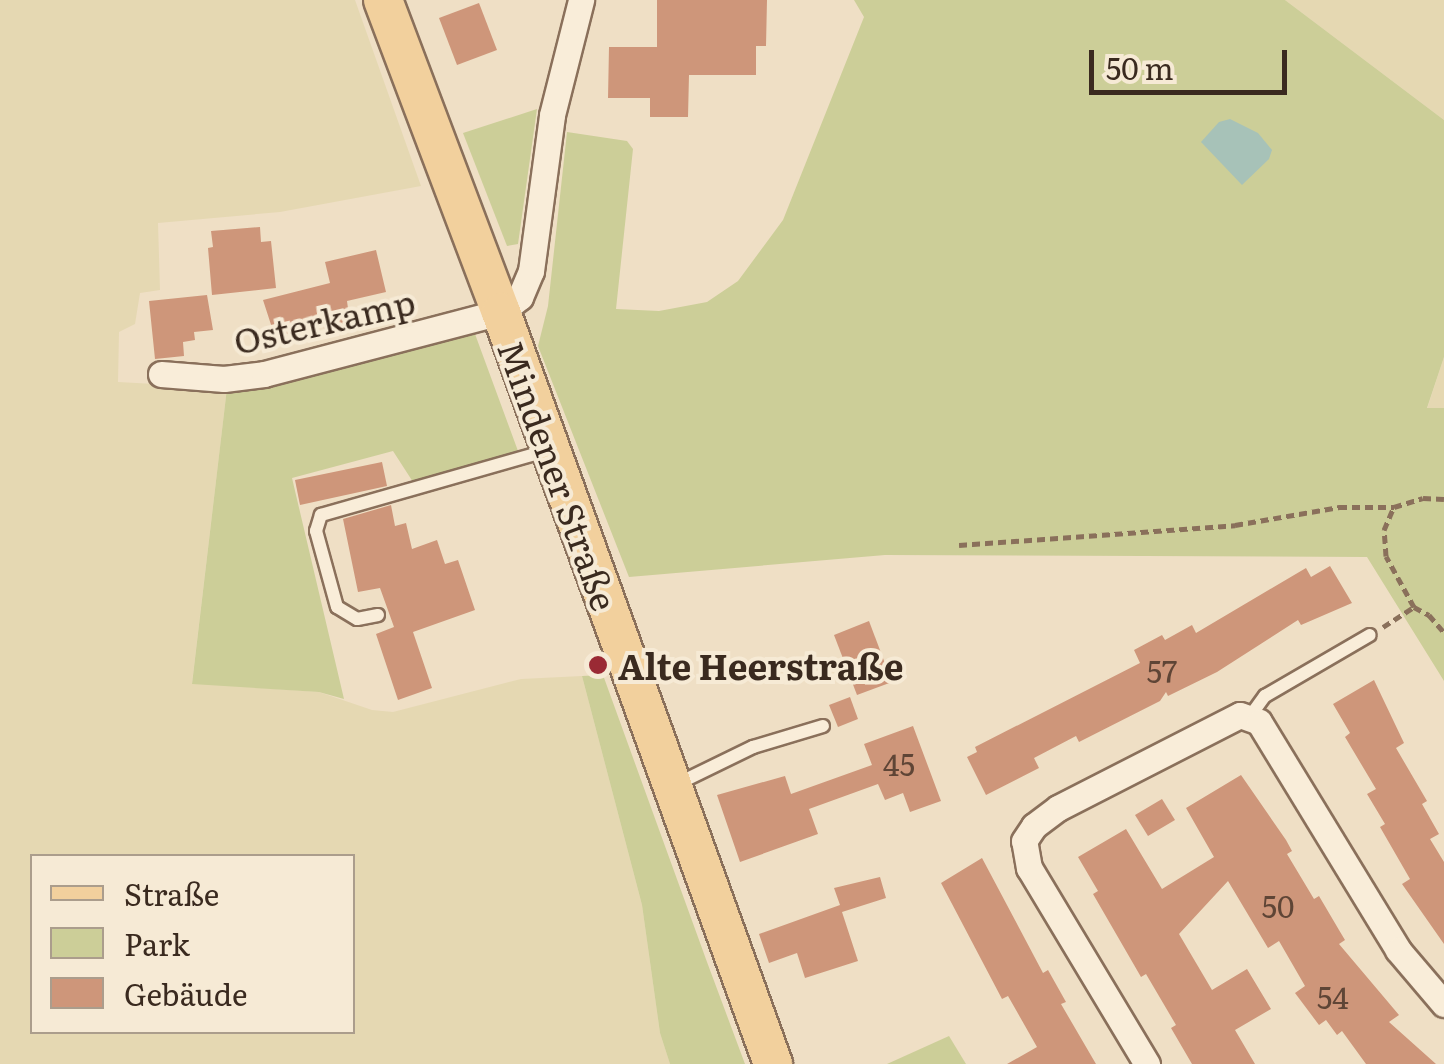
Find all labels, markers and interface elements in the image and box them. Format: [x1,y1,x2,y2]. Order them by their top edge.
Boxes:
scale bar [1094,30,1292,92]
text: 50 m [1106,45,1174,89]
street label: Osterkamp [229,279,419,361]
street label: Mindener Straße [491,334,627,616]
place label: Alte Heerstraße [618,644,903,686]
house number: 57 [1147,652,1177,688]
marker: Alte Heerstraße [587,654,609,676]
house number: 45 [883,745,915,781]
legend [30,854,355,1034]
text: Straße [124,871,219,915]
house number: 50 [1262,887,1294,923]
text: Park [124,921,190,965]
text: Gebäude [124,971,247,1015]
house number: 54 [1317,978,1349,1014]

